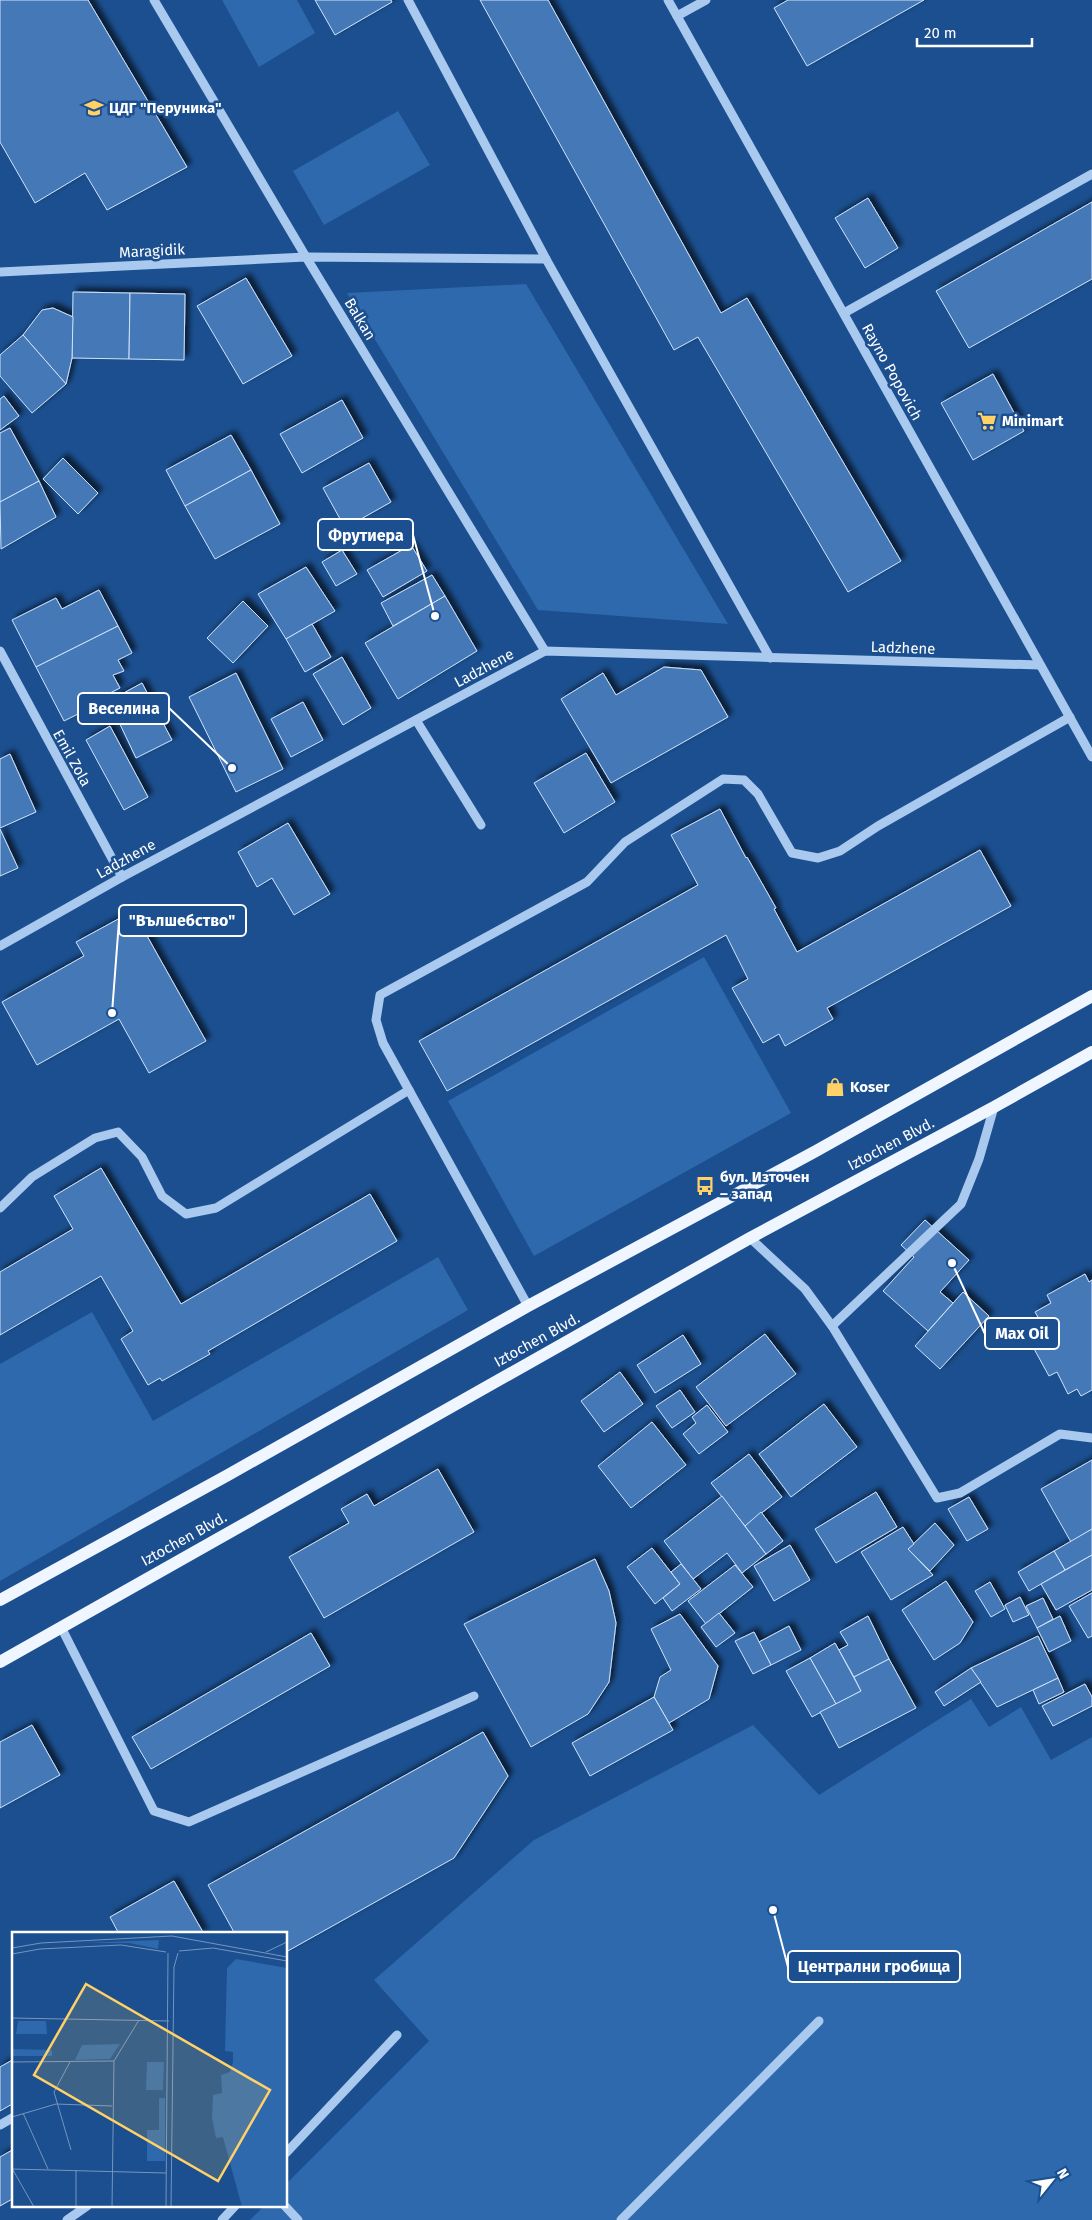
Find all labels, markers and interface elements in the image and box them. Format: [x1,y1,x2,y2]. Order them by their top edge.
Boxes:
scale bar [917,15,1032,47]
text: 20 m [924,24,957,42]
school or university icon: ЦДГ "Перуника" [83,97,105,119]
place label: ЦДГ "Перуника" [109,99,222,117]
street label: Maragidik [119,240,186,262]
street label: Balkan [340,295,380,343]
street label: Rayno Popovich [858,320,926,424]
supermarket icon: Minimart [976,410,998,432]
place label: Minimart [1002,412,1064,430]
callout: Фрутиера [318,519,413,550]
text: Фрутиера [328,526,404,545]
street label: Ladzhene [870,638,936,658]
street label: Ladzhene [451,645,517,691]
callout: Веселина [78,693,169,724]
text: Веселина [88,699,160,718]
street label: Emil Zola [49,726,95,790]
street label: Ladzhene [93,835,159,883]
callout: "Вълшебство" [119,905,246,936]
text: "Вълшебство" [129,911,235,930]
shop icon: Koser [824,1076,846,1098]
place label: Koser [850,1078,891,1096]
street label: Iztochen Blvd. [845,1114,937,1174]
place label: бул. Източен – запад [720,1168,810,1203]
bus stop icon: бул. Източен – запад [694,1175,716,1197]
street label: Iztochen Blvd. [491,1309,583,1371]
callout: Max Oil [985,1318,1059,1349]
text: Max Oil [995,1324,1049,1343]
street label: Iztochen Blvd. [138,1508,230,1570]
inset map [12,1932,288,2208]
callout: Централни гробища [788,1951,960,1982]
text: Централни гробища [798,1957,951,1976]
north arrow [1027,2155,1077,2205]
text: N [1053,2165,1073,2182]

